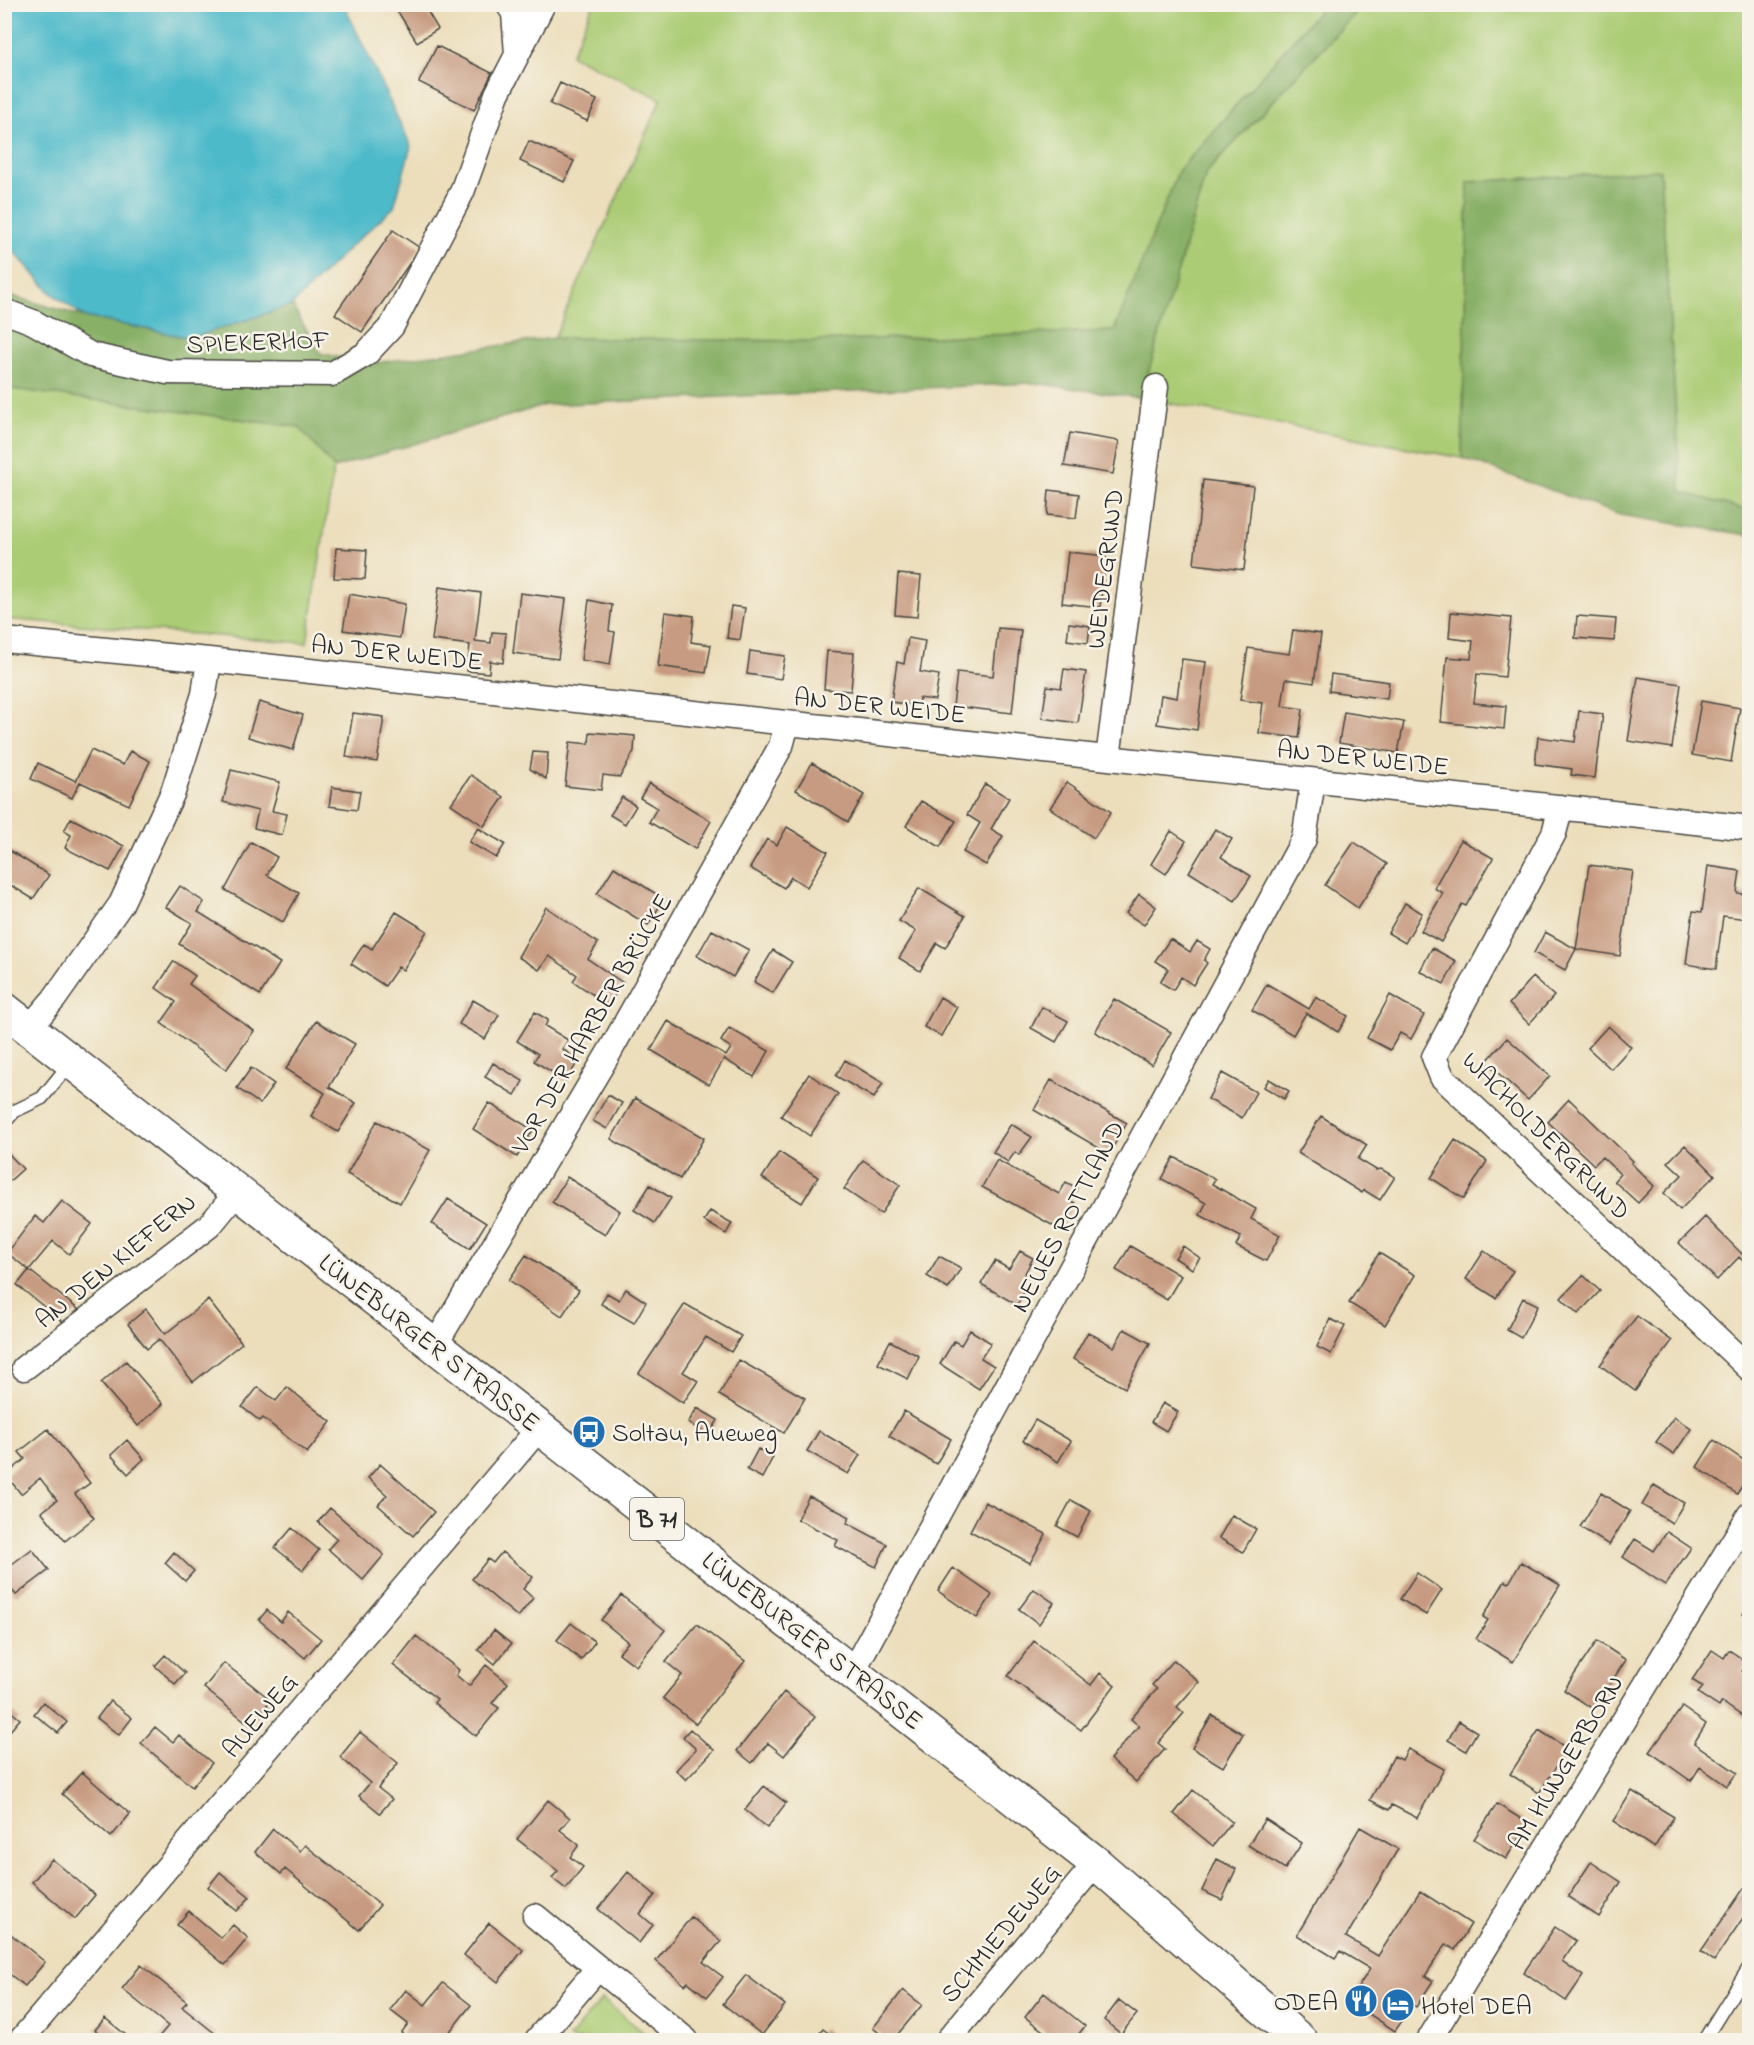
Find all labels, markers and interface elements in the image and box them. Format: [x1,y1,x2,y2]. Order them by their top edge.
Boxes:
street label: SPIEKERHOF [186,323,331,365]
street label: WEIDEGRUND [1078,487,1136,651]
street label: AN DER WEIDE [309,627,485,683]
street label: AN DER WEIDE [792,680,968,736]
street label: AN DER WEIDE [1275,732,1451,788]
street label: VOR DER HARBER BRÜCKE [503,887,684,1163]
street label: WACHOLDERGRUND [1452,1044,1638,1230]
street label: NEUES ROTTLAND [1003,1115,1136,1320]
street label: AN DEN KIEFERN [28,1185,206,1339]
street label: LÜNEBURGER STRASSE [309,1246,547,1443]
bus stop icon: Soltau, Aueweg [571,1414,607,1450]
place label: Soltau, Aueweg [612,1416,777,1454]
road number: B 71 [630,1498,684,1540]
street label: LÜNEBURGER STRASSE [692,1544,930,1741]
street label: AUEWEG [214,1666,308,1768]
street label: AM HUNGERBORN [1500,1669,1635,1859]
street label: SCHMIEDEWEG [933,1857,1072,2013]
restaurant icon: ODEA [1343,1983,1379,2019]
place label: ODEA [1274,1985,1338,2023]
hotel icon: Hotel DEA [1380,1987,1416,2023]
place label: Hotel DEA [1421,1989,1532,2027]

